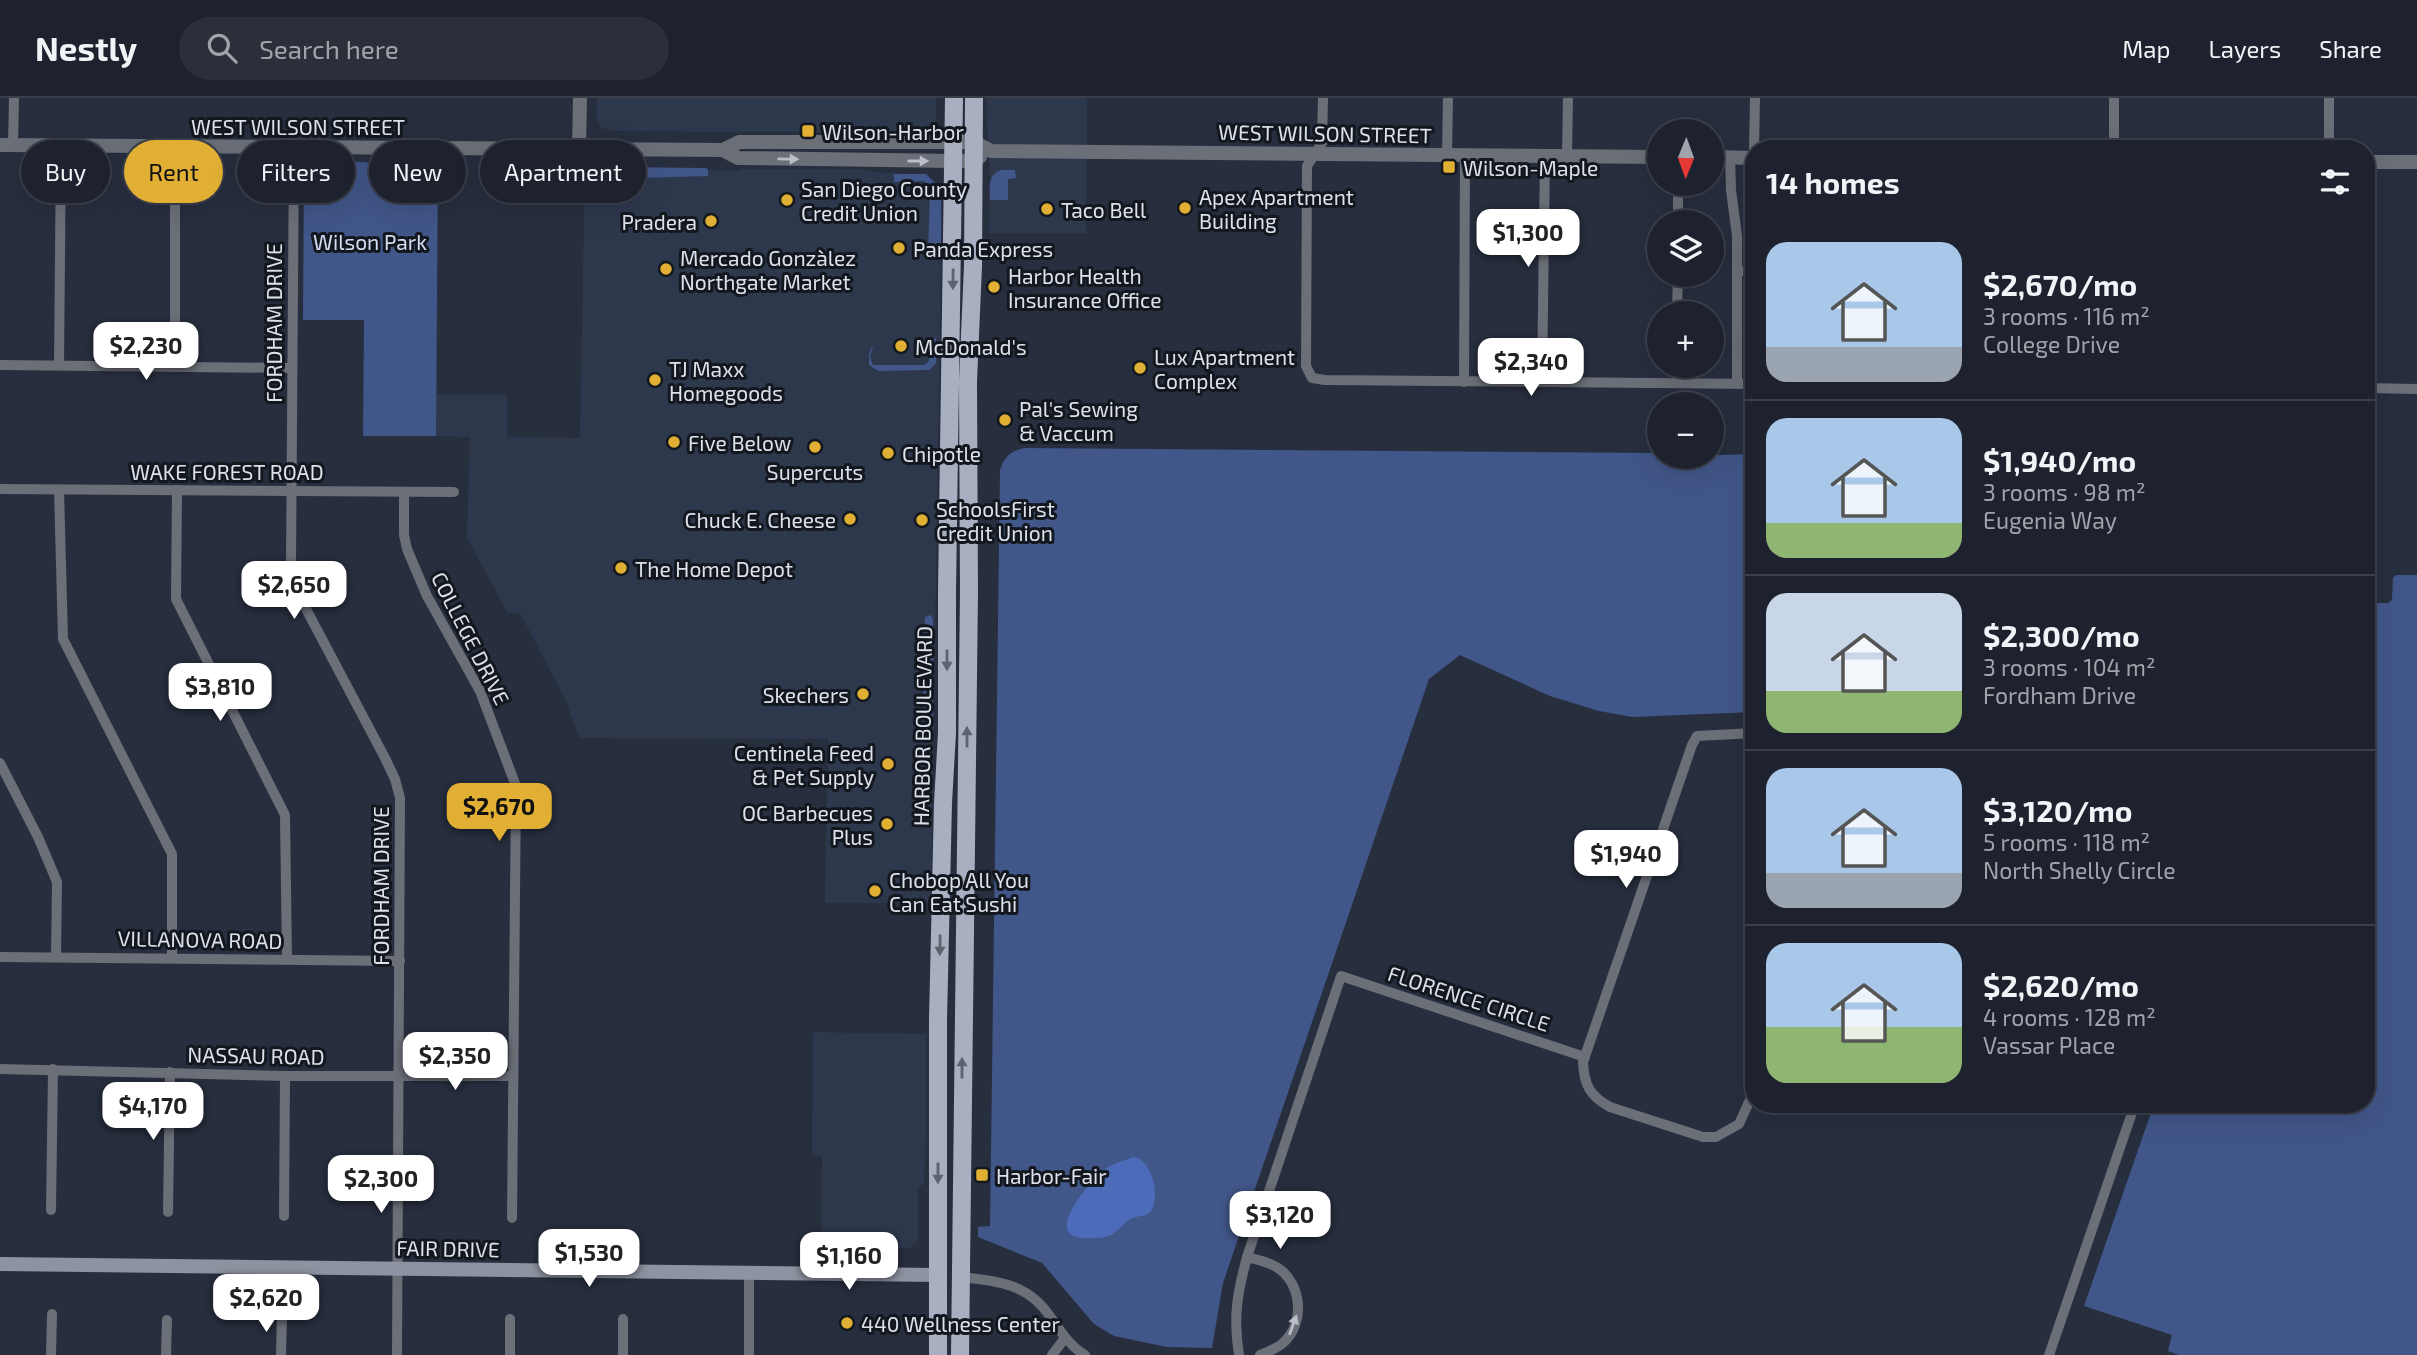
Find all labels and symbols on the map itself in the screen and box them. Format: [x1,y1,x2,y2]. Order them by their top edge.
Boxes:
street label: WEST WILSON STREET [191,114,405,139]
place label: Wilson-Harbor [822,119,964,144]
street label: WEST WILSON STREET [1218,119,1432,147]
north arrow [1647,119,1724,196]
marker: Wilson-Harbor [800,123,816,139]
one-way arrow [778,153,800,165]
one-way arrow [907,155,929,167]
place label: Wilson-Maple [1463,155,1598,180]
marker: Wilson-Maple [1441,159,1457,175]
place label: San Diego County Credit Union [801,176,967,225]
place label: Apex Apartment Building [1199,184,1354,233]
marker: San Diego County Credit Union [779,192,795,208]
place label: Taco Bell [1061,197,1147,222]
marker: Apex Apartment Building [1177,200,1193,216]
marker: Taco Bell [1039,201,1055,217]
place label: Pradera [621,209,697,234]
pin: $1,300 [1471,209,1585,269]
marker: Pradera [703,213,719,229]
park label: Wilson Park [313,229,427,254]
place label: Panda Express [913,236,1053,261]
marker: Panda Express [891,240,907,256]
street label: FORDHAM DRIVE [261,243,286,403]
place label: Mercado Gonzàlez Northgate Market [680,245,856,294]
marker: Mercado Gonzàlez Northgate Market [658,261,674,277]
place label: Harbor Health Insurance Office [1008,263,1161,312]
one-way arrow [947,268,958,290]
marker: Harbor Health Insurance Office [986,279,1002,295]
pin: $2,230 [89,322,203,382]
place label: McDonald's [915,334,1027,359]
marker: McDonald's [893,338,909,354]
pin: $2,340 [1474,338,1588,398]
place label: Lux Apartment Complex [1154,344,1295,393]
place label: TJ Maxx Homegoods [669,356,783,405]
marker: Lux Apartment Complex [1132,360,1148,376]
marker: TJ Maxx Homegoods [647,372,663,388]
place label: Pal's Sewing & Vaccum [1019,396,1138,445]
marker: Pal's Sewing & Vaccum [997,412,1013,428]
place label: Five Below [688,430,791,455]
marker: Five Below [666,434,682,450]
marker: Supercuts [807,439,823,455]
place label: Chipotle [902,441,981,466]
marker: Chipotle [880,445,896,461]
street label: WAKE FOREST ROAD [130,459,324,484]
place label: Supercuts [767,459,863,484]
place label: SchoolsFirst Credit Union [936,496,1055,545]
place label: Chuck E. Cheese [685,507,836,532]
marker: Chuck E. Cheese [842,511,858,527]
marker: SchoolsFirst Credit Union [914,512,930,528]
place label: The Home Depot [635,556,793,581]
marker: The Home Depot [613,560,629,576]
pin: $2,650 [237,561,351,621]
street label: COLLEGE DRIVE [427,567,515,709]
street label: HARBOR BOULEVARD [908,626,936,826]
one-way arrow [941,649,953,671]
pin: $3,810 [163,664,277,723]
place label: Skechers [763,682,849,707]
marker: Skechers [855,686,871,702]
one-way arrow [961,726,973,748]
place label: Centinela Feed & Pet Supply [734,740,874,789]
marker: Centinela Feed & Pet Supply [880,756,896,772]
pin: $2,670 [442,784,556,843]
place label: OC Barbecues Plus [742,800,873,849]
street label: FORDHAM DRIVE [368,806,393,966]
marker: OC Barbecues Plus [879,816,895,832]
pin: $1,940 [1569,830,1683,890]
place label: Chobop All You Can Eat Sushi [889,867,1029,916]
marker: Chobop All You Can Eat Sushi [867,883,883,899]
street label: VILLANOVA ROAD [117,925,283,953]
one-way arrow [934,934,946,956]
street label: FLORENCE CIRCLE [1385,960,1553,1036]
pin: $2,350 [398,1032,512,1092]
street label: NASSAU ROAD [187,1041,325,1069]
one-way arrow [956,1056,968,1078]
pin: $4,170 [96,1082,210,1142]
pin: $2,300 [324,1156,438,1215]
one-way arrow [932,1162,944,1184]
place label: Harbor-Fair [996,1163,1107,1188]
marker: Harbor-Fair [974,1167,990,1183]
pin: $3,120 [1223,1192,1337,1251]
pin: $1,530 [532,1230,646,1289]
pin: $1,160 [792,1232,906,1292]
street label: FAIR DRIVE [396,1235,500,1261]
pin: $2,620 [209,1274,323,1334]
place label: 440 Wellness Center [861,1311,1060,1336]
one-way arrow [1288,1314,1299,1335]
marker: 440 Wellness Center [839,1315,855,1331]

